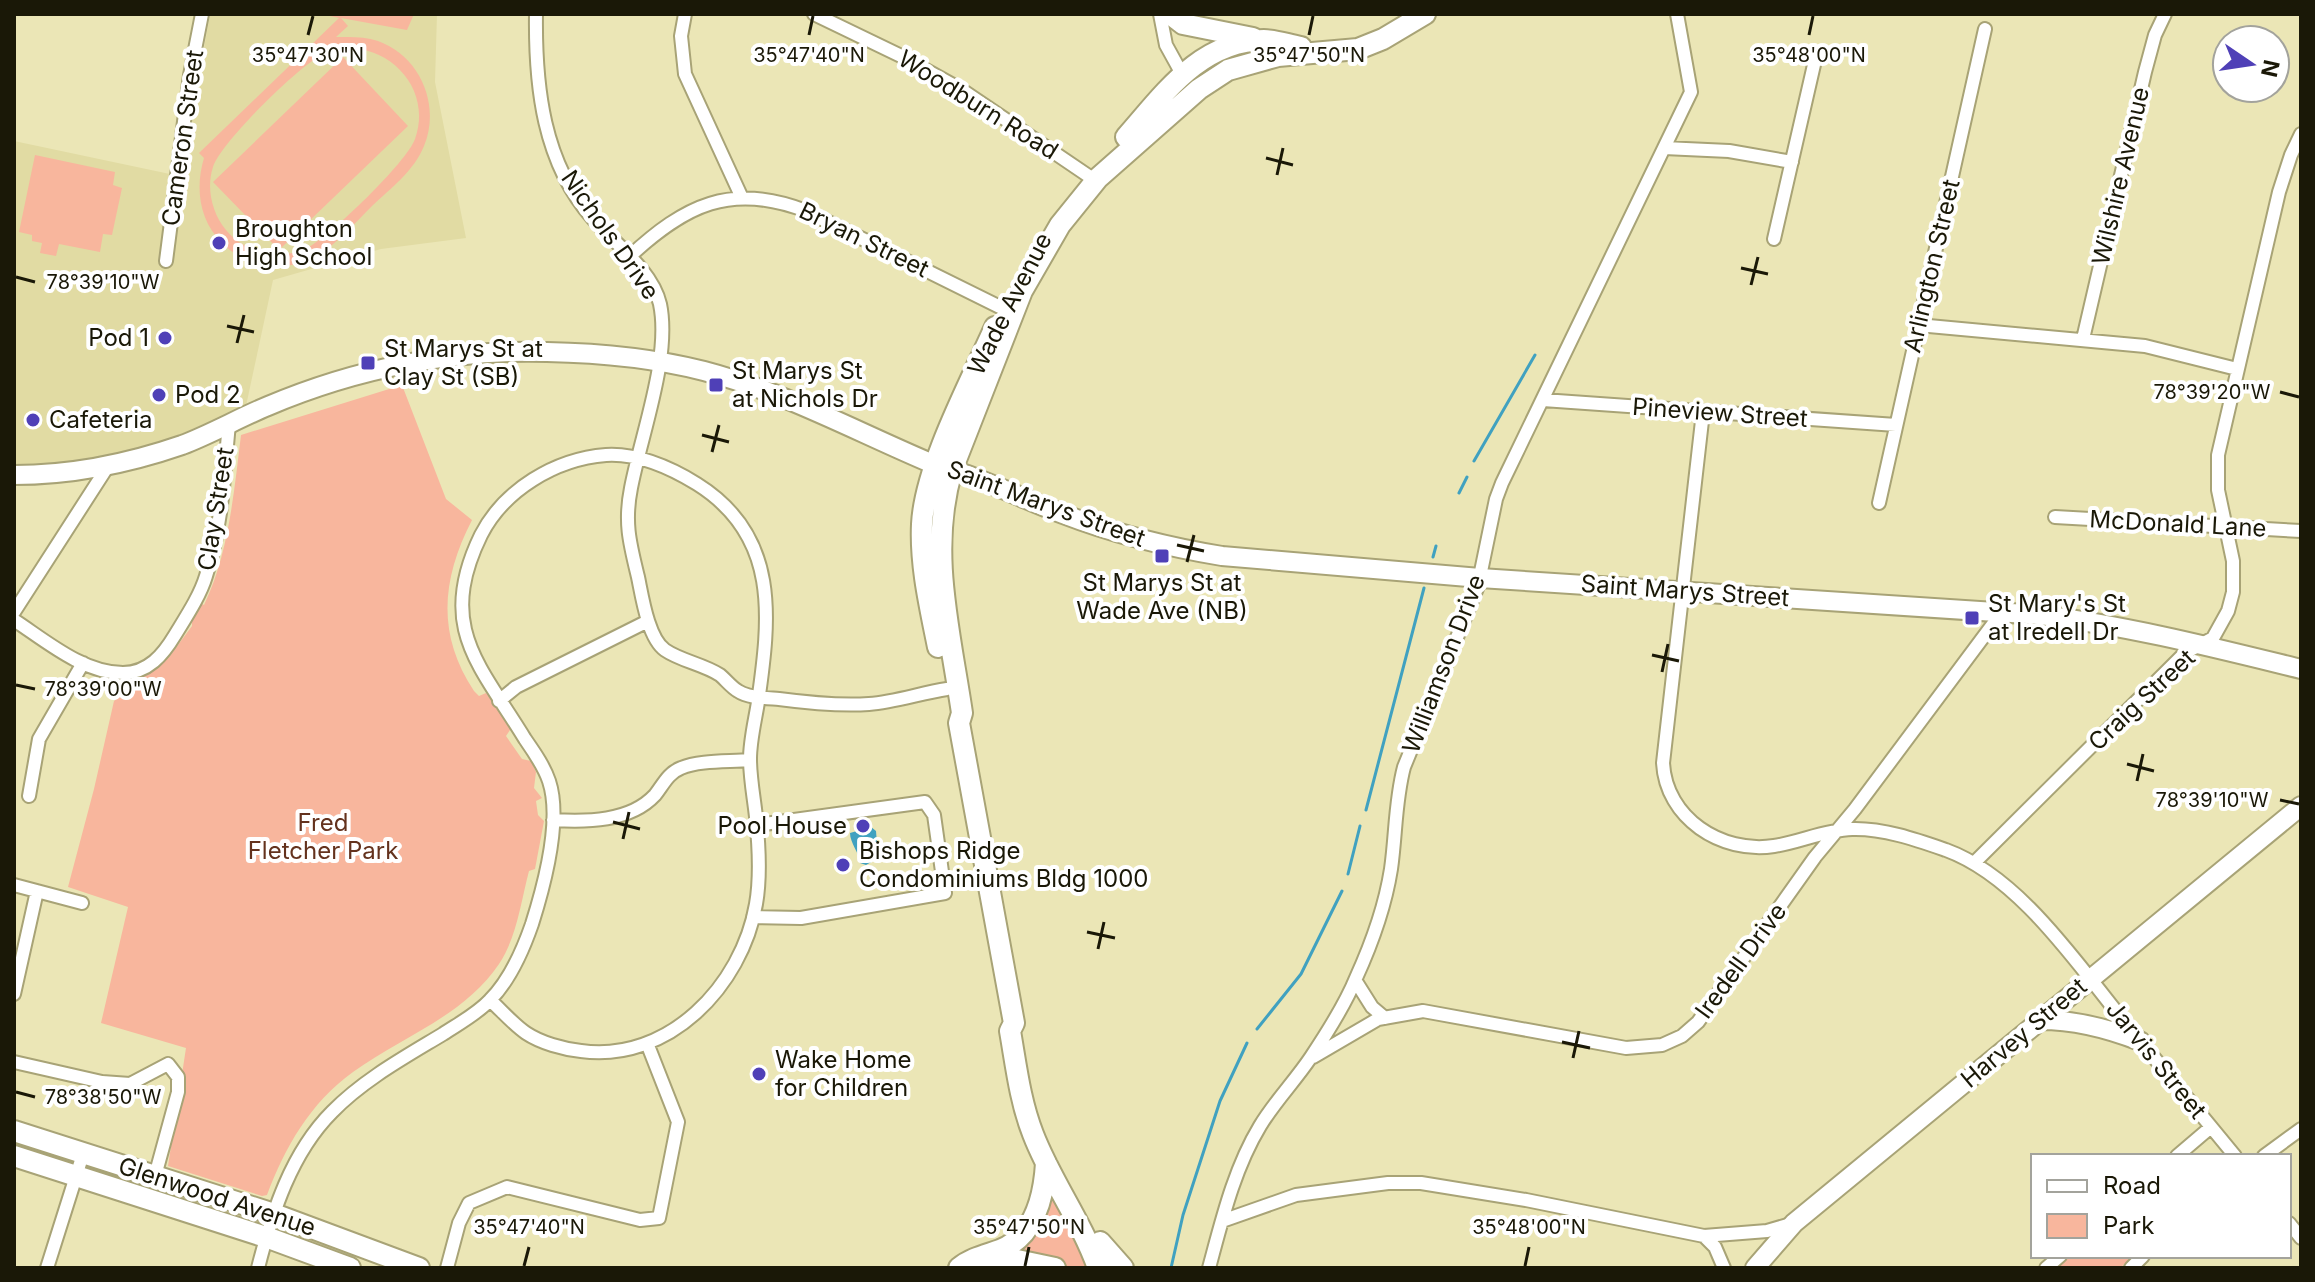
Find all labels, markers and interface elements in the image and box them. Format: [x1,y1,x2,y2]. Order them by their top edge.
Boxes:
north arrow [2211,24,2291,104]
text: 35°47'30"N [252,43,364,67]
text: 35°47'40"N [753,43,865,67]
text: 35°47'50"N [1253,43,1365,67]
text: 35°48'00"N [1752,43,1866,67]
street label: Woodburn Road [893,44,1064,165]
street label: Cameron Street [156,48,209,228]
text: N [2256,57,2285,80]
street label: Wilshire Avenue [2086,84,2155,268]
street label: Nichols Drive [555,165,666,305]
street label: Arlington Street [1897,176,1966,355]
street label: Bryan Street [795,196,934,283]
place label: Broughton High School [235,214,372,271]
street label: Wade Avenue [961,228,1058,380]
marker: Broughton High School [210,234,228,252]
text: 78°39'10"W [47,270,160,294]
place label: Pod 1 [88,323,149,352]
marker: Pod 1 [156,329,174,347]
place label: St Marys St at Clay St (SB) [384,334,543,391]
marker: St Marys St at Clay St (SB) [359,354,377,372]
place label: St Marys St at Nichols Dr [732,356,878,413]
marker: St Marys St at Nichols Dr [707,376,725,394]
place label: Pod 2 [175,380,241,409]
text: 78°39'20"W [2154,380,2271,404]
marker: Pod 2 [150,386,168,404]
street label: Pineview Street [1631,392,1809,433]
place label: Cafeteria [49,405,153,434]
marker: Cafeteria [24,411,42,429]
street label: Clay Street [191,445,240,573]
street label: Saint Marys Street [943,454,1149,553]
street label: McDonald Lane [2089,504,2267,543]
marker: St Marys St at Wade Ave (NB) [1153,547,1171,565]
place label: St Marys St at Wade Ave (NB) [1076,568,1248,625]
street label: Saint Marys Street [1580,569,1790,612]
street label: Williamson Drive [1396,570,1491,757]
place label: St Mary's St at Iredell Dr [1988,589,2126,646]
marker: St Mary's St at Iredell Dr [1963,609,1981,627]
street label: Craig Street [2082,643,2201,756]
text: 78°39'00"W [44,677,162,701]
text: 78°39'10"W [2156,788,2269,812]
park label: Fred Fletcher Park [248,808,398,865]
place label: Pool House [717,811,847,840]
marker: Pool House [854,817,872,835]
place label: Bishops Ridge Condominiums Bldg 1000 [859,836,1149,893]
marker: Bishops Ridge Condominiums Bldg 1000 [834,856,852,874]
street label: Iredell Drive [1689,897,1792,1024]
street label: Harvey Street [1955,972,2093,1094]
street label: Jarvis Street [2100,995,2213,1125]
place label: Wake Home for Children [775,1045,912,1102]
marker: Wake Home for Children [750,1065,768,1083]
text: 78°38'50"W [45,1085,162,1109]
street label: Glenwood Avenue [115,1151,319,1242]
legend [2031,1154,2291,1258]
text: Road [2103,1171,2161,1200]
text: Park [2103,1211,2154,1240]
text: 35°47'40"N [473,1215,585,1239]
text: 35°47'50"N [973,1215,1085,1239]
text: 35°48'00"N [1472,1215,1586,1239]

